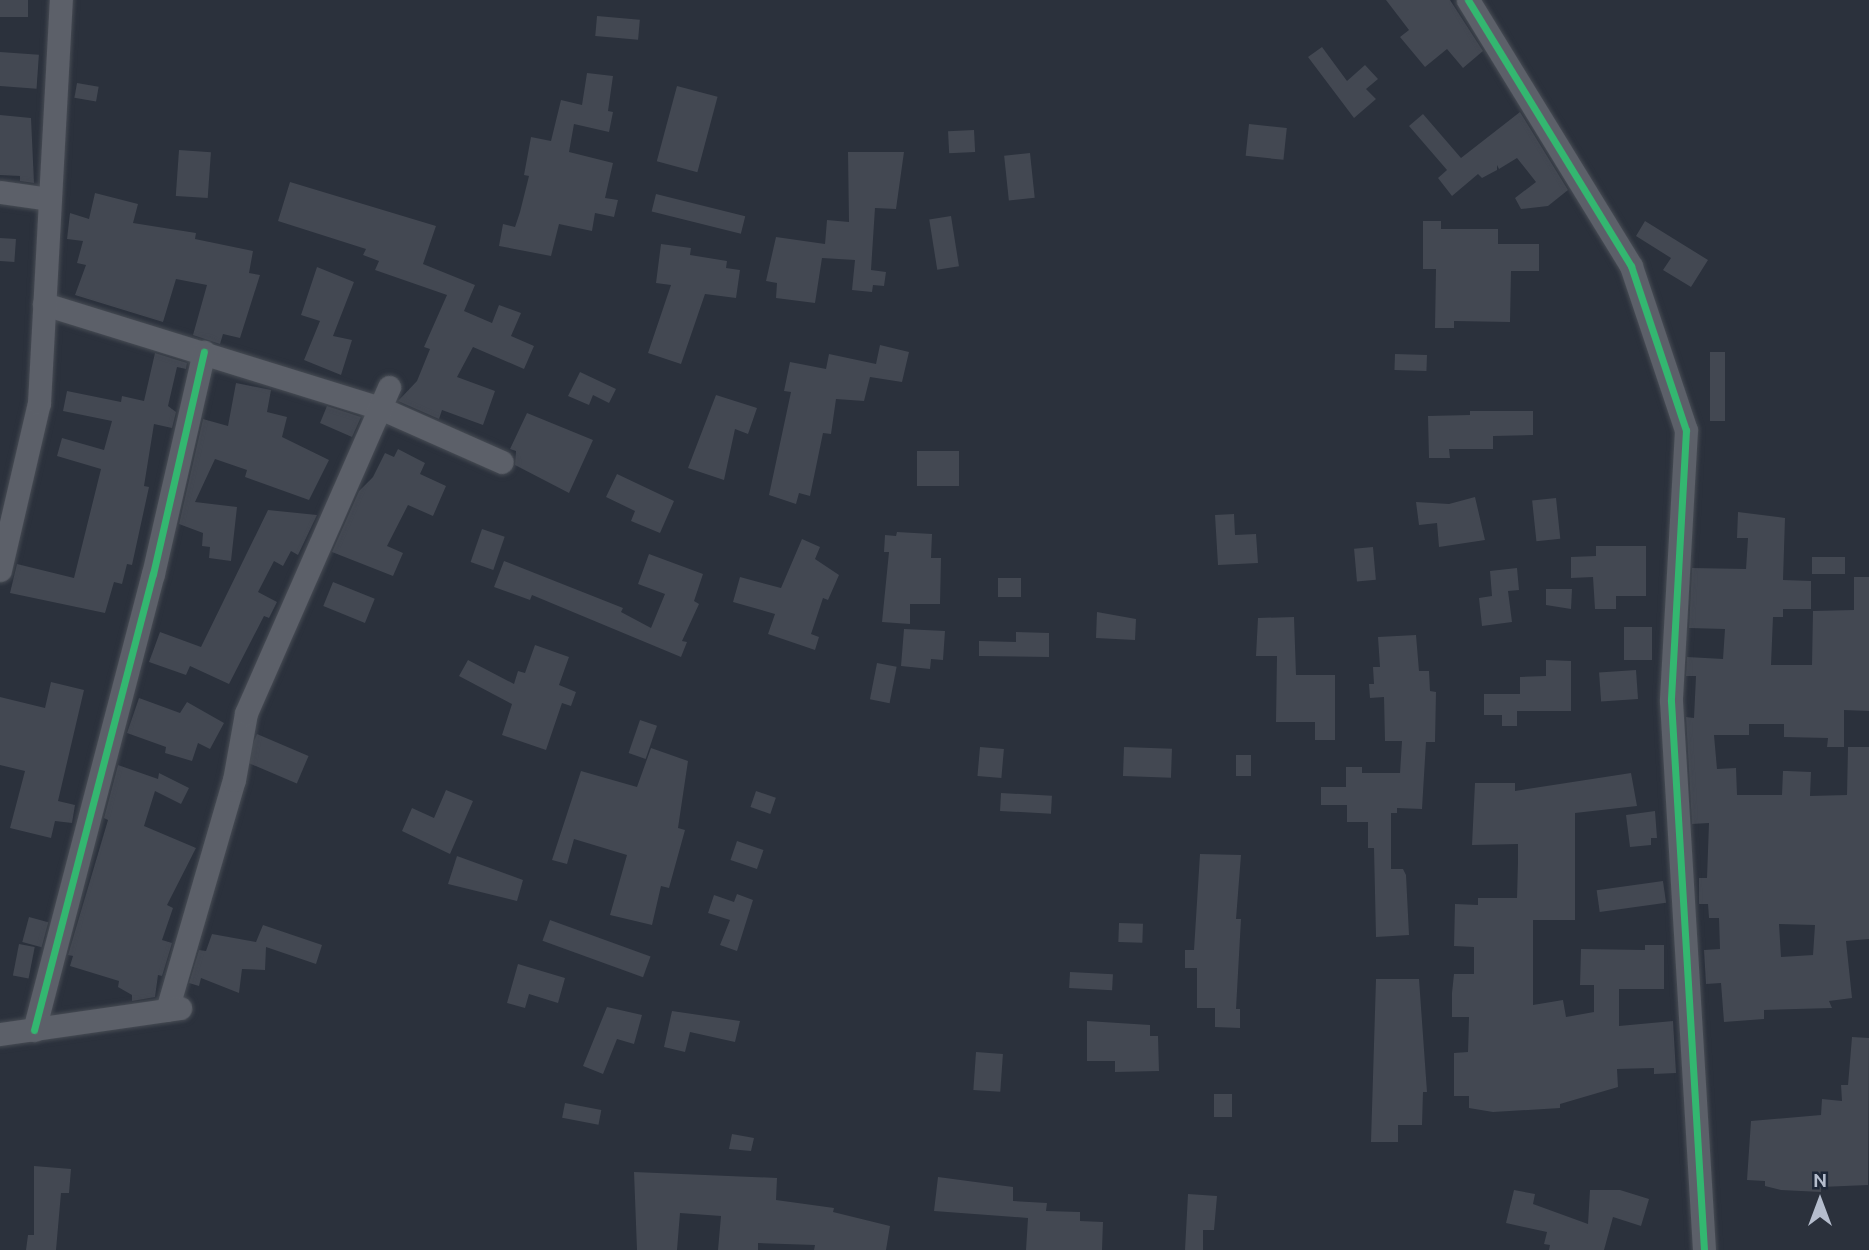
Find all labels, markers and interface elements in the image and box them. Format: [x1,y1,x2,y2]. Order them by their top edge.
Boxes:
north arrow [1785,1166,1855,1236]
text: N [1813,1169,1827,1191]

